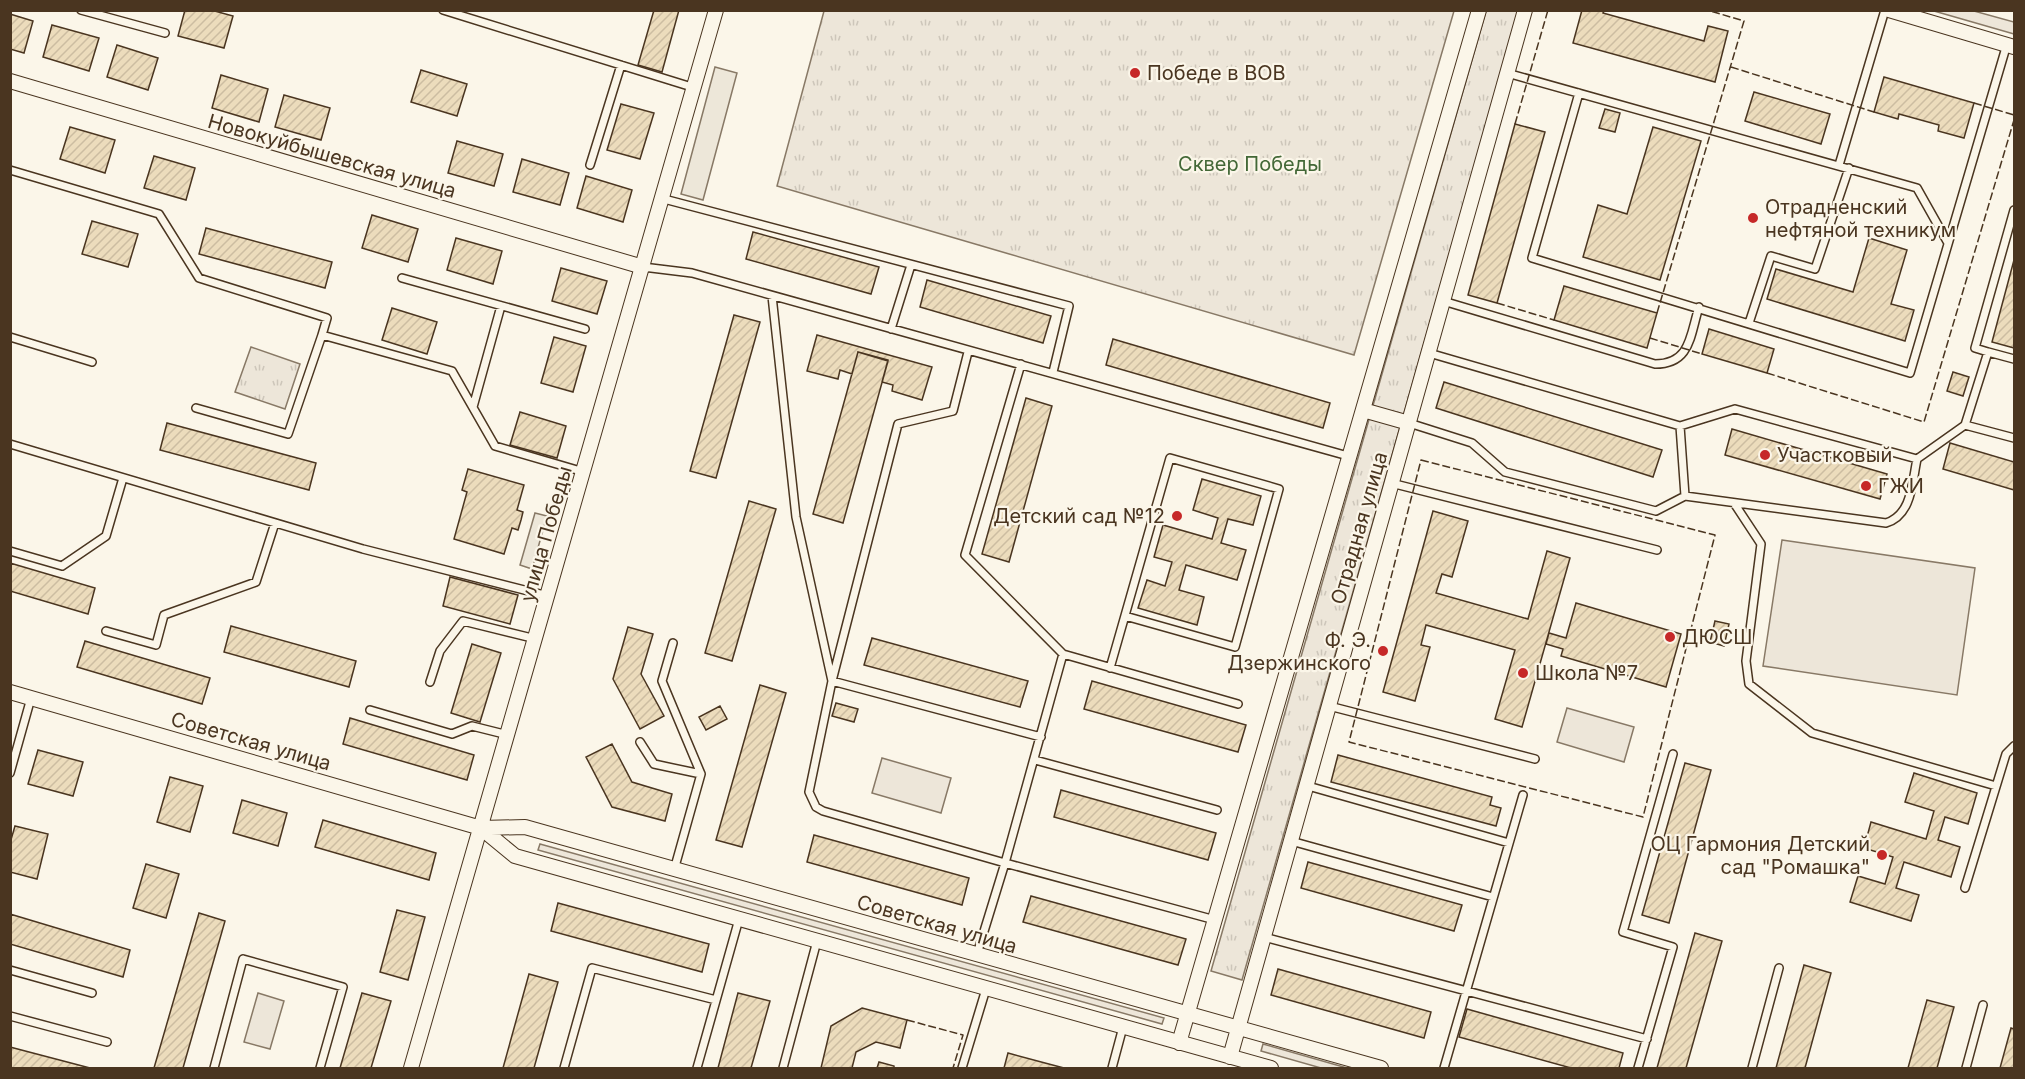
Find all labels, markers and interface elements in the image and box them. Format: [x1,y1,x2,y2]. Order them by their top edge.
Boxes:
place label: Победе в ВОВ [1147,61,1286,85]
marker: Победе в ВОВ [1128,66,1142,80]
street label: Новокуйбышевская улица [205,109,459,203]
park label: Сквер Победы [1178,152,1322,176]
place label: Отрадненский нефтяной техникум [1765,195,1956,242]
marker: Отрадненский нефтяной техникум [1746,211,1760,225]
place label: Участковый [1777,443,1892,467]
marker: Участковый [1758,448,1772,462]
street label: Отрадная улица [1326,449,1392,607]
street label: улица Победы [515,463,577,605]
place label: ГЖИ [1878,474,1924,498]
marker: ГЖИ [1859,479,1873,493]
place label: Детский сад №12 [993,504,1165,528]
marker: Детский сад №12 [1170,509,1184,523]
place label: ДЮСШ [1682,625,1752,649]
place label: Ф. Э. Дзержинского [1227,628,1371,675]
marker: ДЮСШ [1663,630,1677,644]
marker: Ф. Э. Дзержинского [1376,644,1390,658]
place label: Школа №7 [1535,661,1638,685]
marker: Школа №7 [1516,666,1530,680]
street label: Советская улица [168,707,334,775]
place label: ОЦ Гармония Детский сад "Ромашка" [1650,832,1870,879]
marker: ОЦ Гармония Детский сад "Ромашка" [1875,848,1889,862]
street label: Советская улица [854,890,1020,958]

